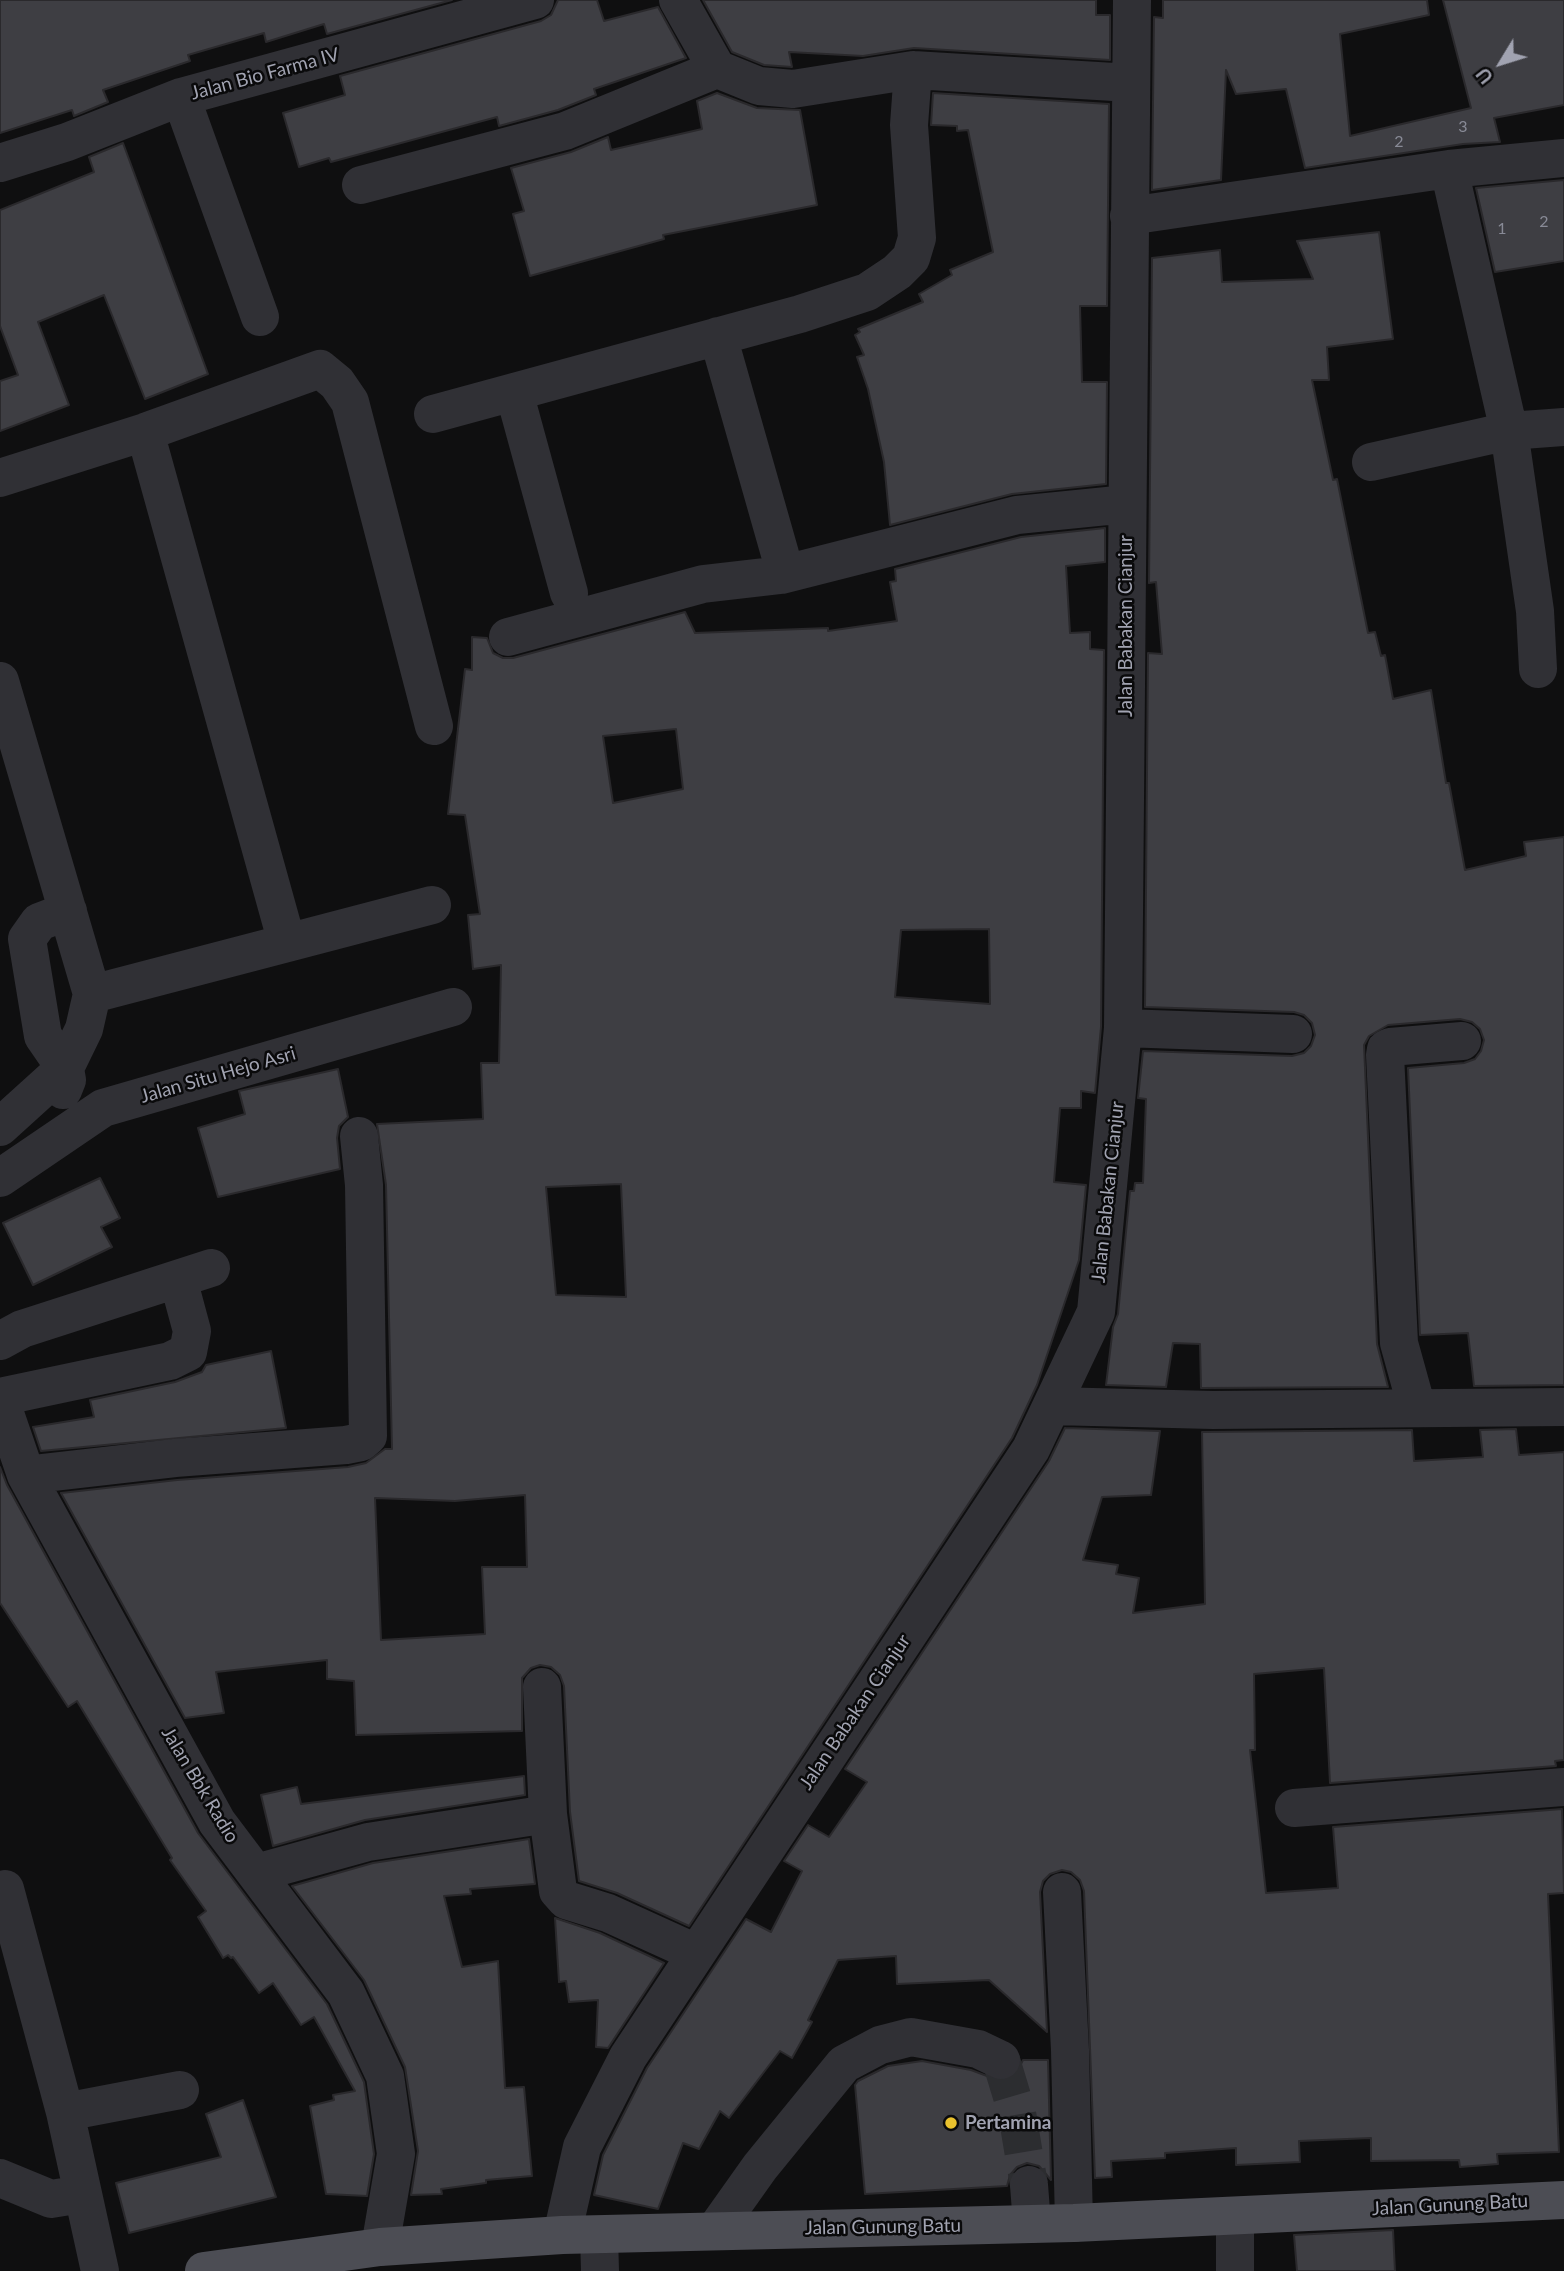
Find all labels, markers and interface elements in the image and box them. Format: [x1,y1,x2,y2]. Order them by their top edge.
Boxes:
north arrow [1466,28,1536,98]
street label: Jalan Bio Farma IV [188,43,342,105]
text: U [1471,64,1497,89]
house number: 3 [1458,117,1468,137]
house number: 2 [1394,132,1404,152]
house number: 2 [1539,212,1549,232]
house number: 1 [1497,219,1507,239]
street label: Jalan Babakan Cianjur [1115,535,1137,717]
street label: Jalan Situ Hejo Asri [138,1042,298,1108]
street label: Jalan Babakan Cianjur [1087,1100,1129,1284]
street label: Jalan Babakan Cianjur [795,1630,915,1794]
street label: Jalan Bbk Radio [157,1723,243,1847]
place label: Pertamina [965,2112,1051,2134]
marker: Pertamina [943,2115,959,2131]
street label: Jalan Gunung Batu [1371,2190,1529,2220]
street label: Jalan Gunung Batu [805,2214,961,2240]

